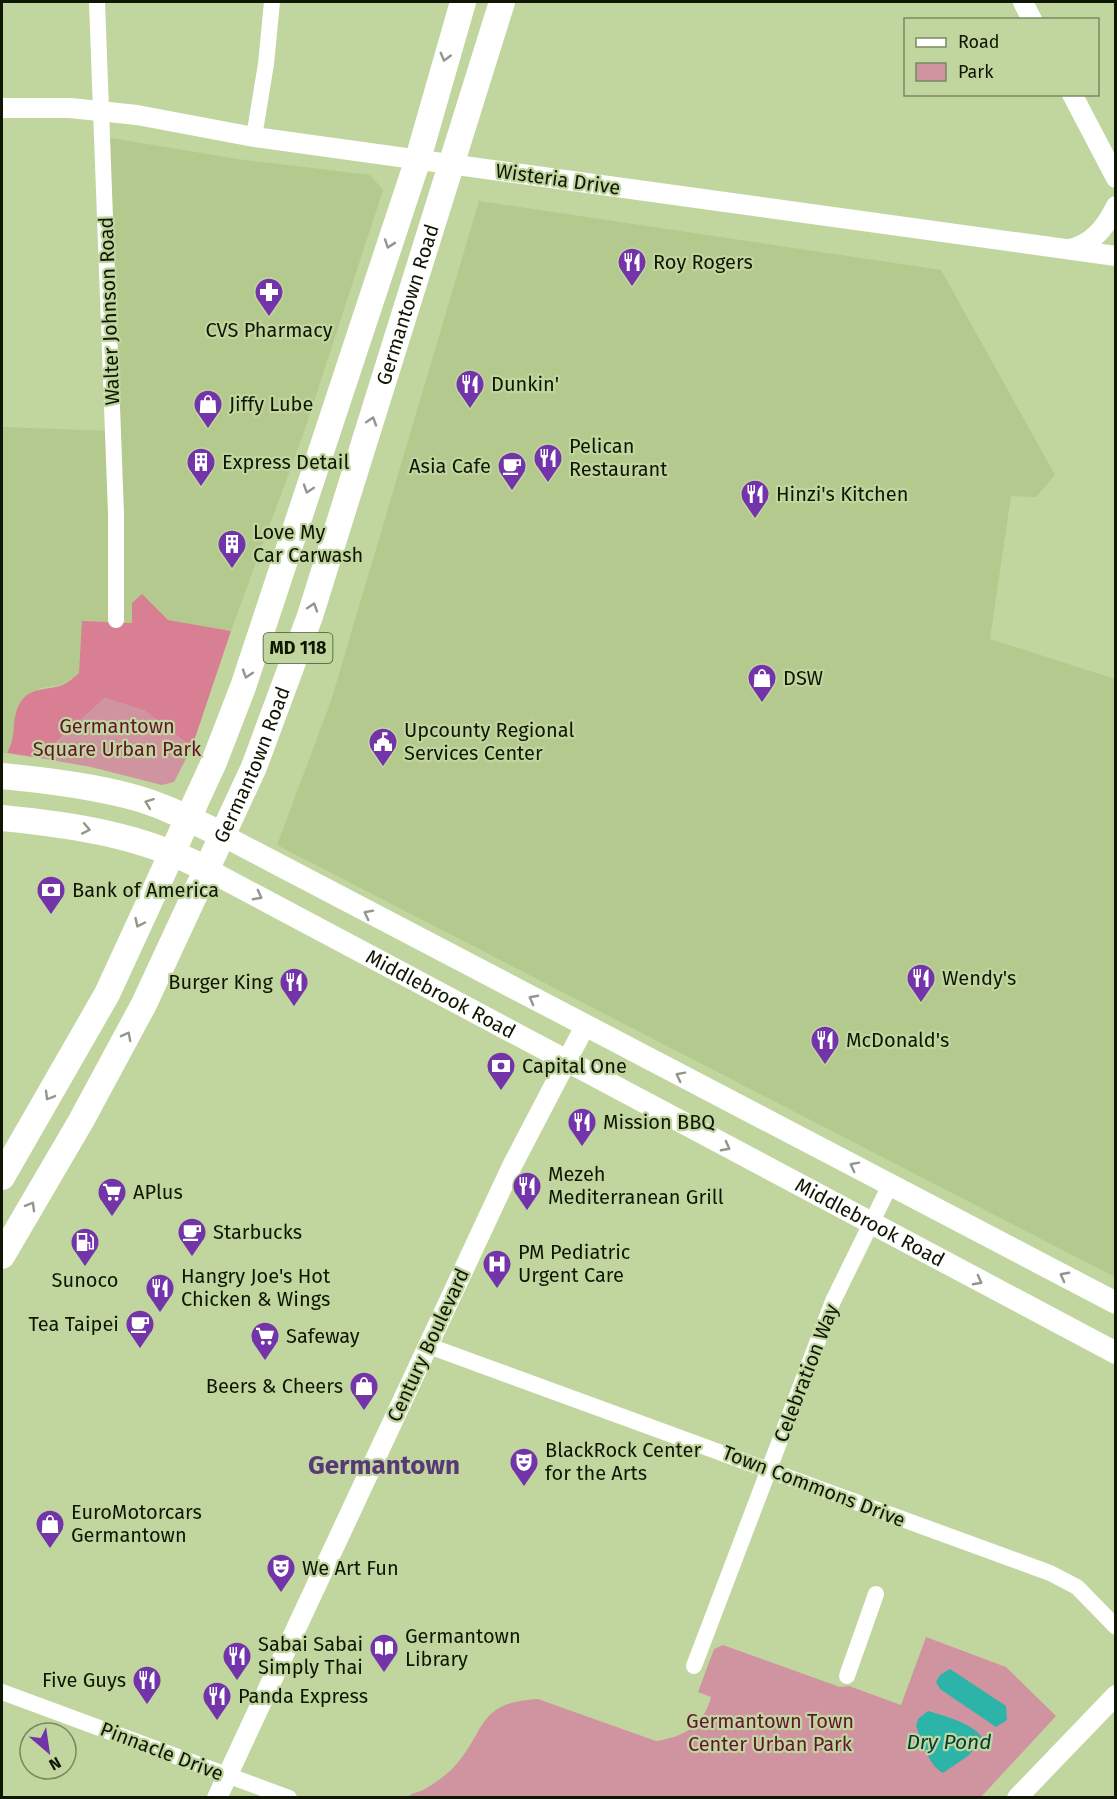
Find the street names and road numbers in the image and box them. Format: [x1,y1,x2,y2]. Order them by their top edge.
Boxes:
street label: Wisteria Drive [494,158,622,200]
street label: Walter Johnson Road [94,216,124,406]
street label: Germantown Road [371,221,444,388]
road number: MD 118 [264,633,332,663]
street label: Germantown Road [209,683,295,847]
street label: Middlebrook Road [362,944,520,1043]
street label: Middlebrook Road [791,1173,949,1272]
street label: Century Boulevard [382,1264,474,1426]
street label: Celebration Way [769,1300,843,1445]
street label: Town Commons Drive [719,1440,909,1532]
street label: Pinnacle Drive [97,1717,227,1785]

